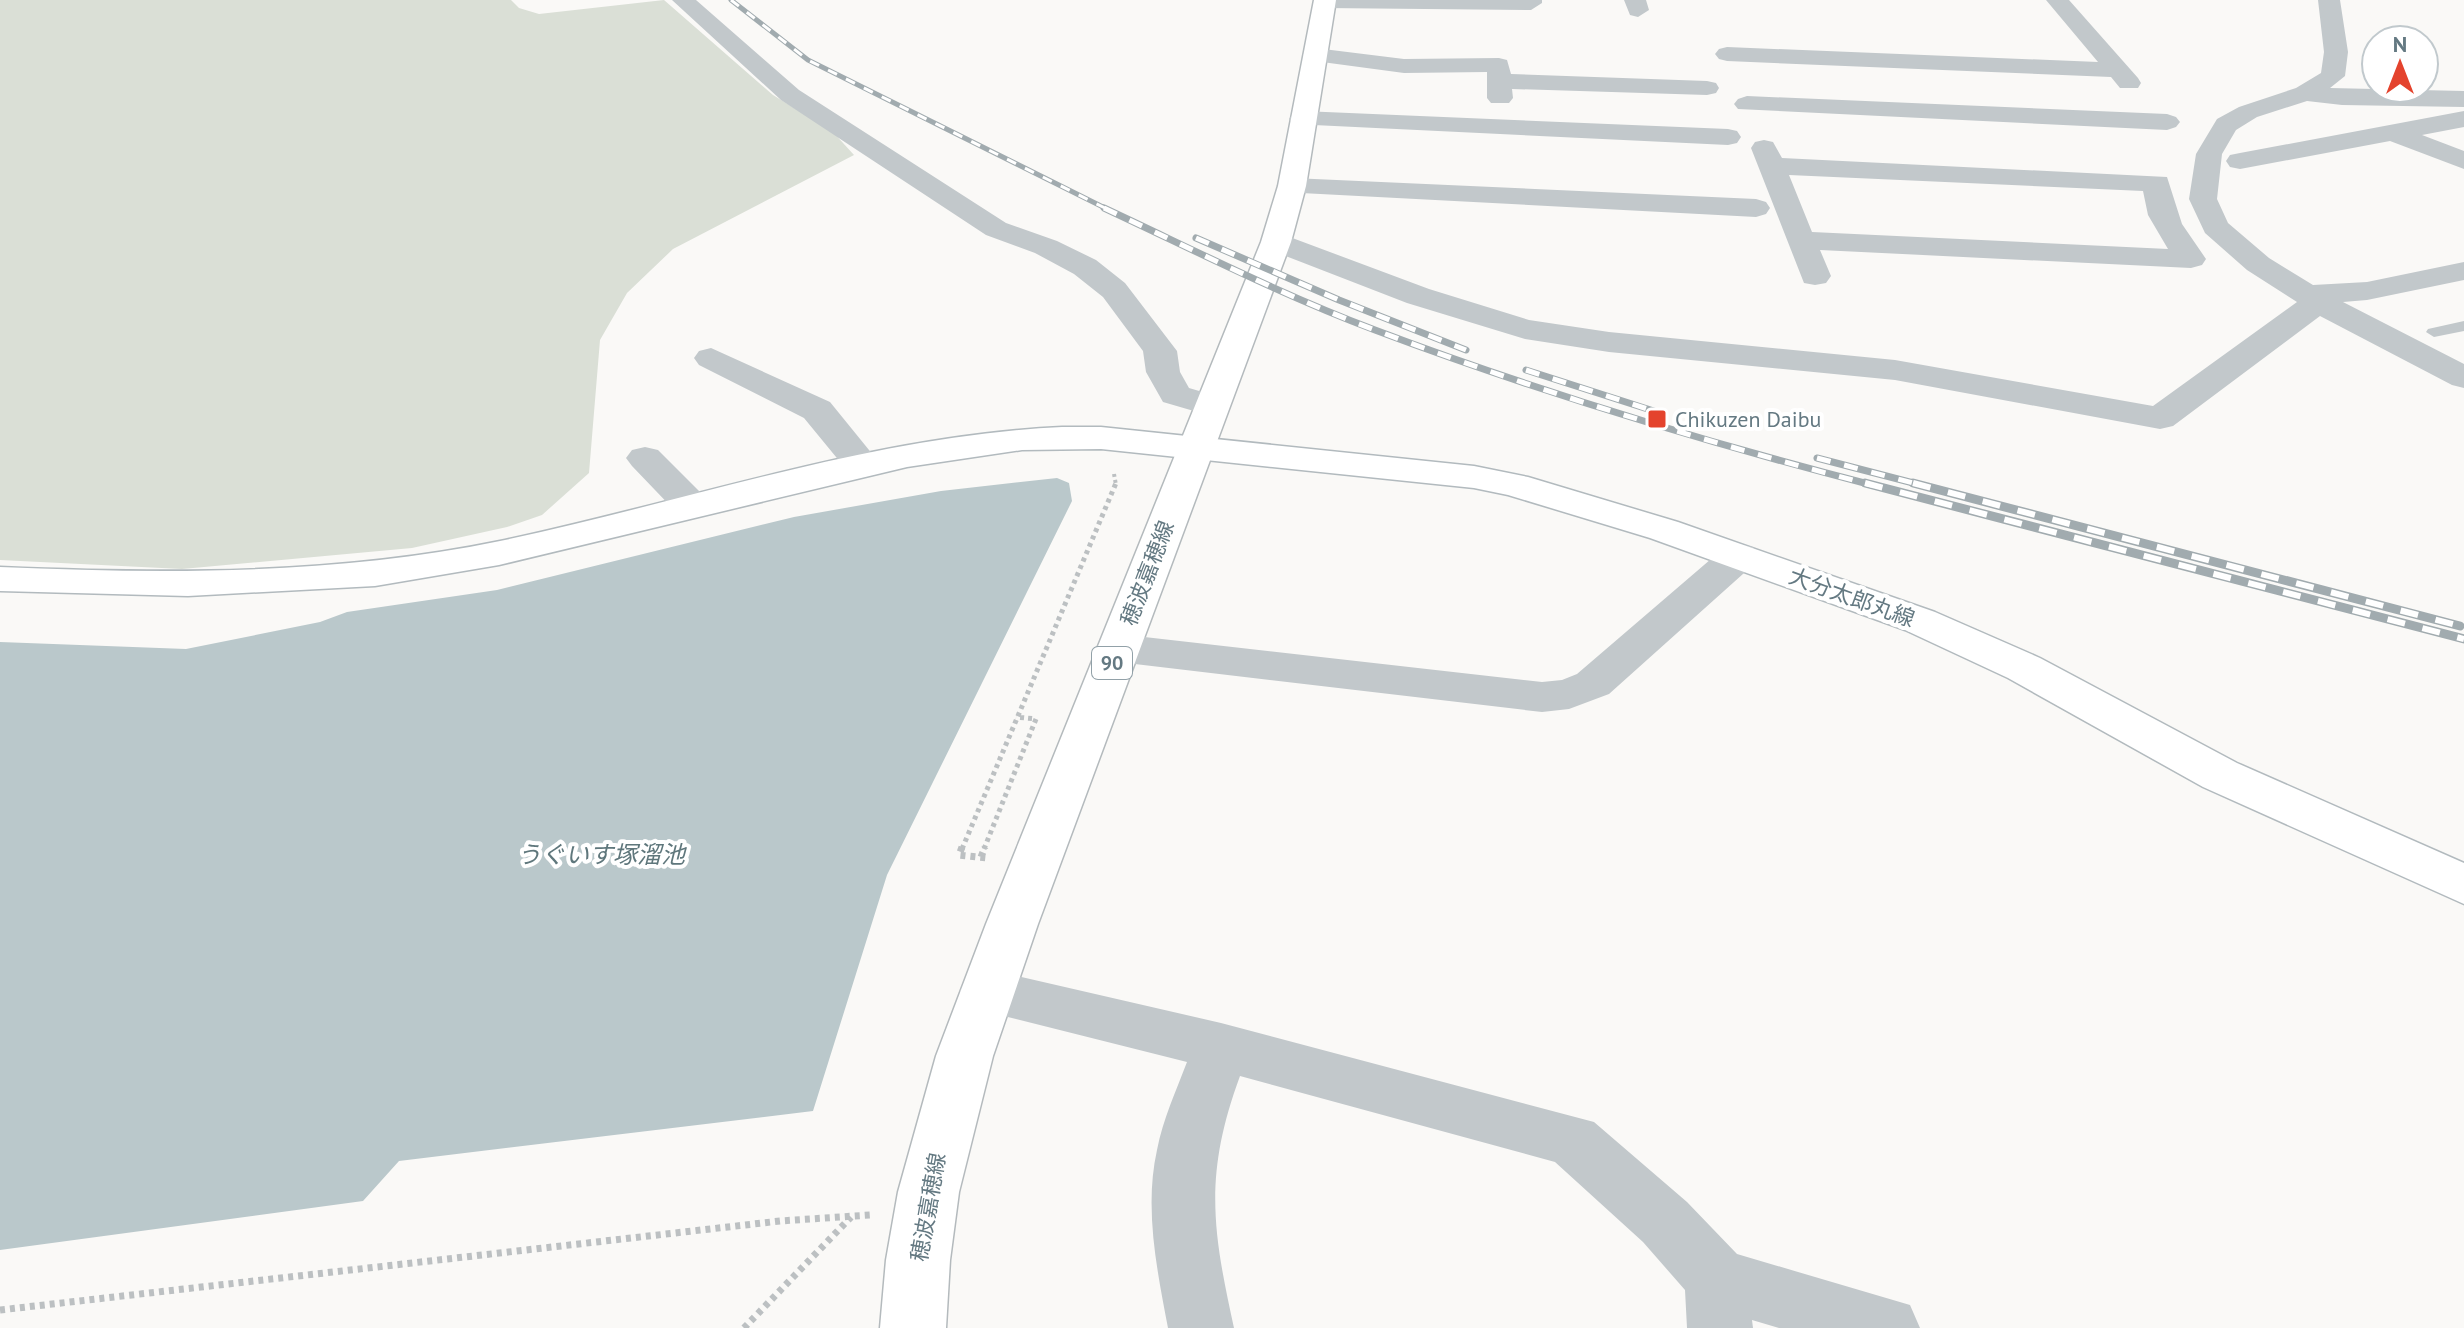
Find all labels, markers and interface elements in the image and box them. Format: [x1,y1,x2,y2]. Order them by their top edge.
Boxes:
north arrow [2360,24,2440,104]
text: N [2393,30,2407,58]
place label: Chikuzen Daibu [1675,405,1821,433]
marker: Chikuzen Daibu [1646,408,1668,430]
street label: 穂波嘉穂線 [1114,517,1180,629]
street label: 大分太郎丸線 [1785,561,1919,633]
road number: 90 [1092,647,1132,679]
water label: うぐいす塚溜池 [517,839,687,870]
street label: 穂波嘉穂線 [905,1150,951,1264]

